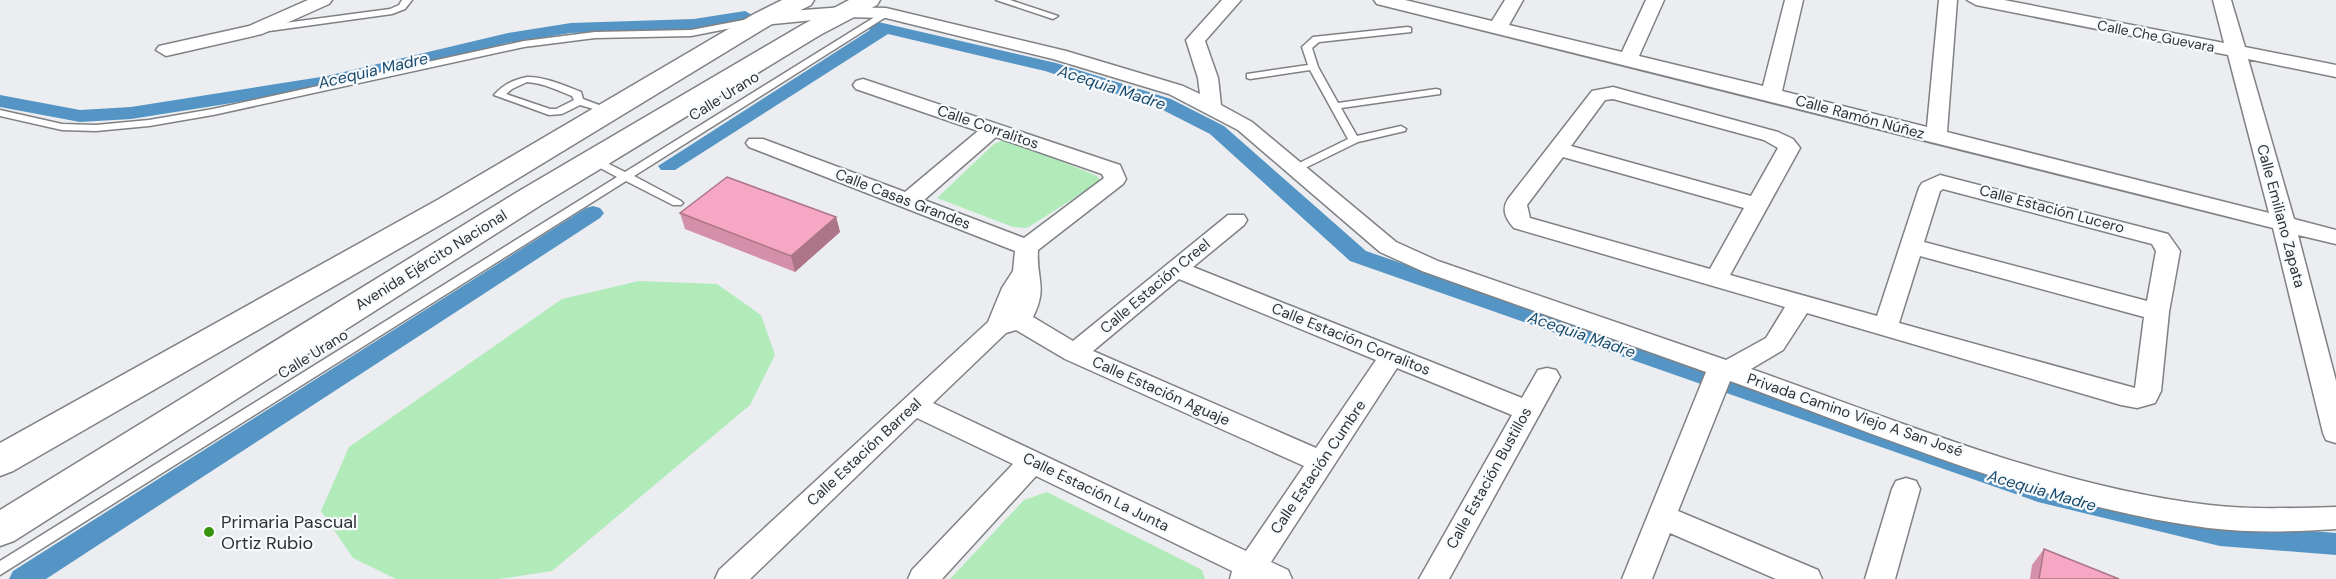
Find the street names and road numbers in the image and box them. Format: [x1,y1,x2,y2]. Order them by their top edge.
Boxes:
street label: Calle Che Guevara [2096,16,2216,56]
street label: Calle Urano [685,66,763,125]
street label: Calle Ramón Núñez [1793,90,1927,144]
street label: Calle Corralitos [935,100,1041,154]
street label: Calle Emiliano Zapata [2252,142,2310,290]
street label: Calle Casas Grandes [832,164,974,234]
street label: Calle Estación Lucero [1977,180,2127,238]
street label: Avenida Ejército Nacional [351,205,511,315]
street label: Calle Estación Creel [1096,234,1214,338]
street label: Calle Estación Corralitos [1269,298,1433,380]
street label: Calle Urano [274,324,352,383]
street label: Calle Estación Aguaje [1089,352,1233,430]
street label: Privada Camino Viejo A San José [1744,369,1966,461]
street label: Calle Estación Barreal [802,394,926,510]
street label: Calle Estación Cumbre [1266,396,1370,538]
street label: Calle Estación Bustillos [1442,404,1536,552]
street label: Calle Estación La Junta [1020,448,1172,536]

